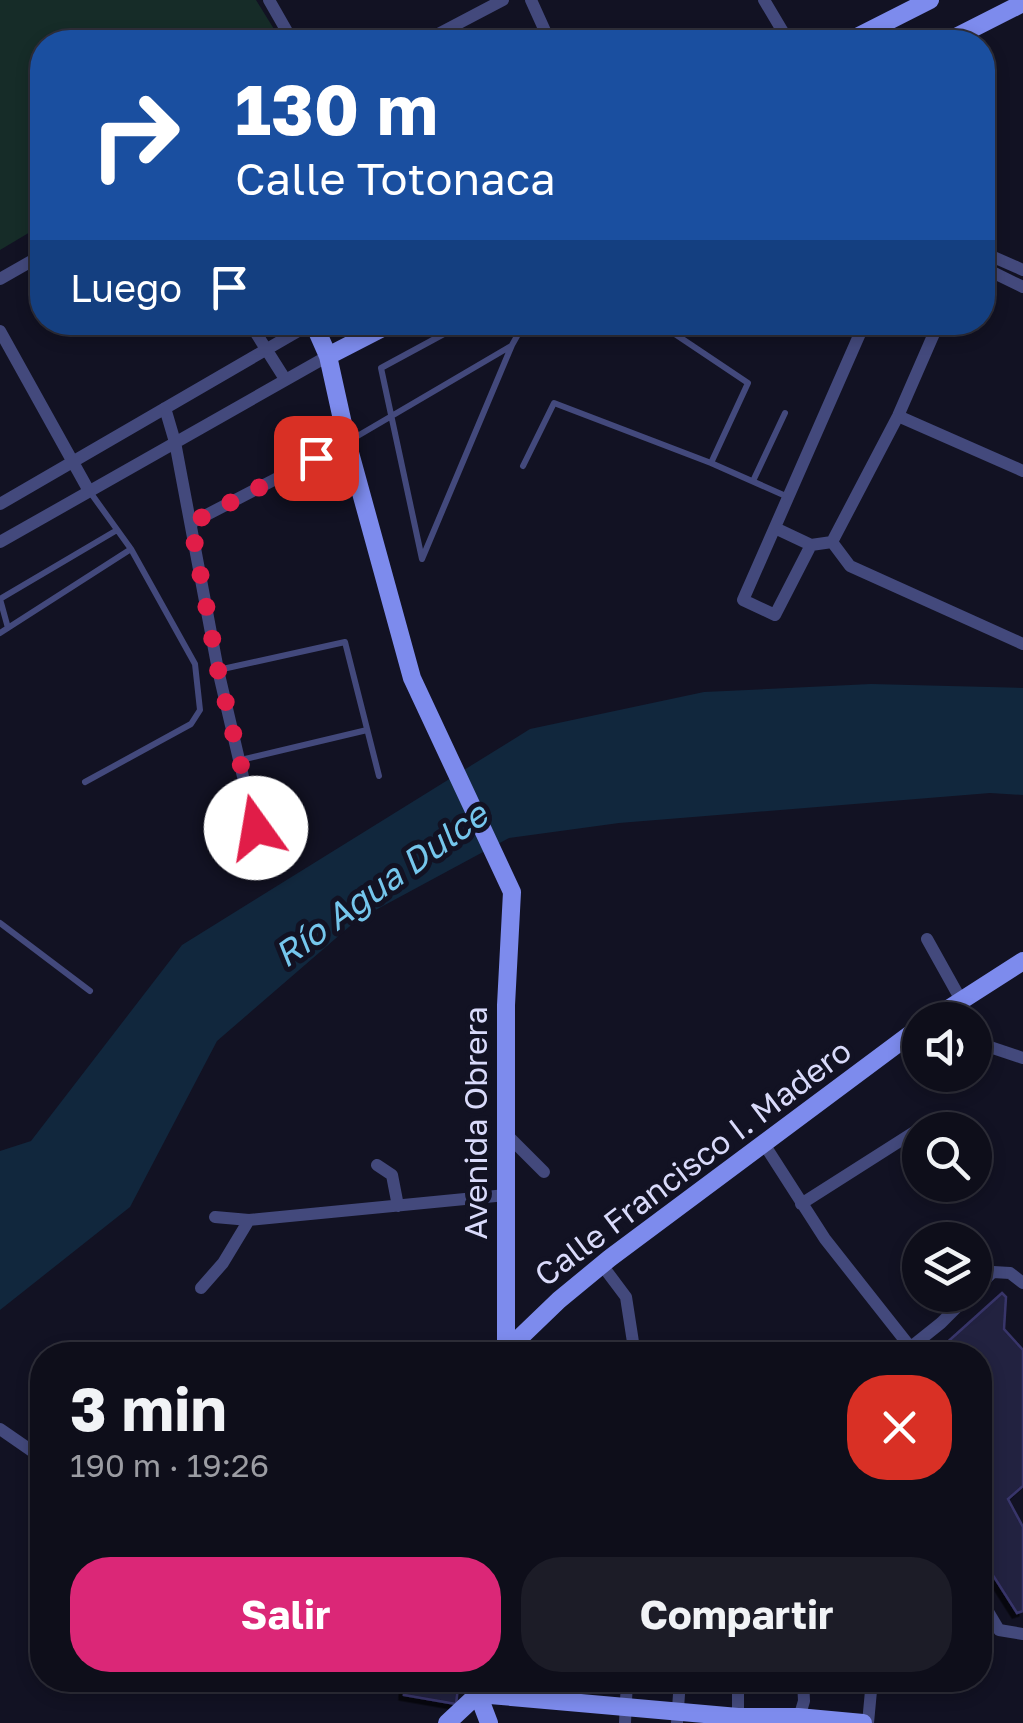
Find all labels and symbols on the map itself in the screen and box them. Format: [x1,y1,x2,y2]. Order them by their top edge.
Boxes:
pin [274,416,359,501]
position arrow [204,776,308,880]
water label: Río Agua Dulce [266,791,497,976]
street label: Avenida Obrera [456,1006,494,1240]
street label: Calle Francisco I. Madero [527,1031,858,1294]

